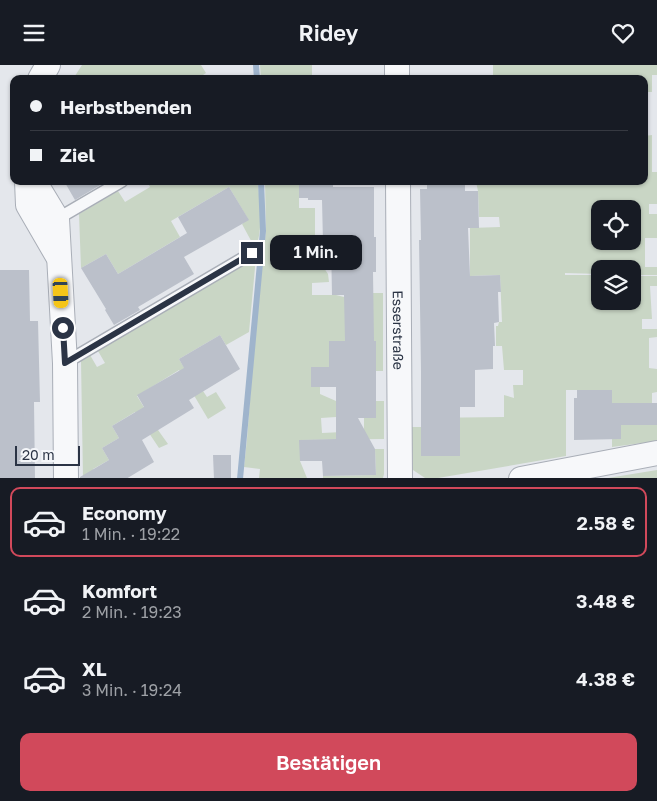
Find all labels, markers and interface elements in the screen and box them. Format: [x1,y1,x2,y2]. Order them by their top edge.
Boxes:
icon: menu [20,19,48,47]
text: Ridey [299,19,358,46]
icon: heart [609,19,637,47]
text: Herbstbenden [60,95,192,118]
text: Ziel [60,143,95,166]
map controls [591,200,641,310]
button: locate [591,200,641,250]
callout: 1 Min. [270,235,362,271]
route end [241,242,263,264]
text: 1 Min. [293,242,339,262]
button: layers [591,260,641,310]
car [52,278,69,308]
street label: Esserstraße [390,290,408,370]
route start [52,317,74,339]
scale bar [15,443,80,467]
text: 20 m [22,446,55,463]
icon: car [22,500,67,545]
text: Economy [82,501,167,524]
text: 2.58 € [577,511,635,534]
text: 1 Min. · 19:22 [82,524,180,544]
icon: car [22,578,67,623]
text: Komfort [82,579,157,602]
text: 3.48 € [576,589,635,612]
text: 2 Min. · 19:23 [82,602,182,622]
icon: car [22,656,67,701]
text: XL [82,657,107,680]
text: 4.38 € [576,667,635,690]
text: 3 Min. · 19:24 [82,680,182,700]
button: Bestätigen [20,733,637,791]

